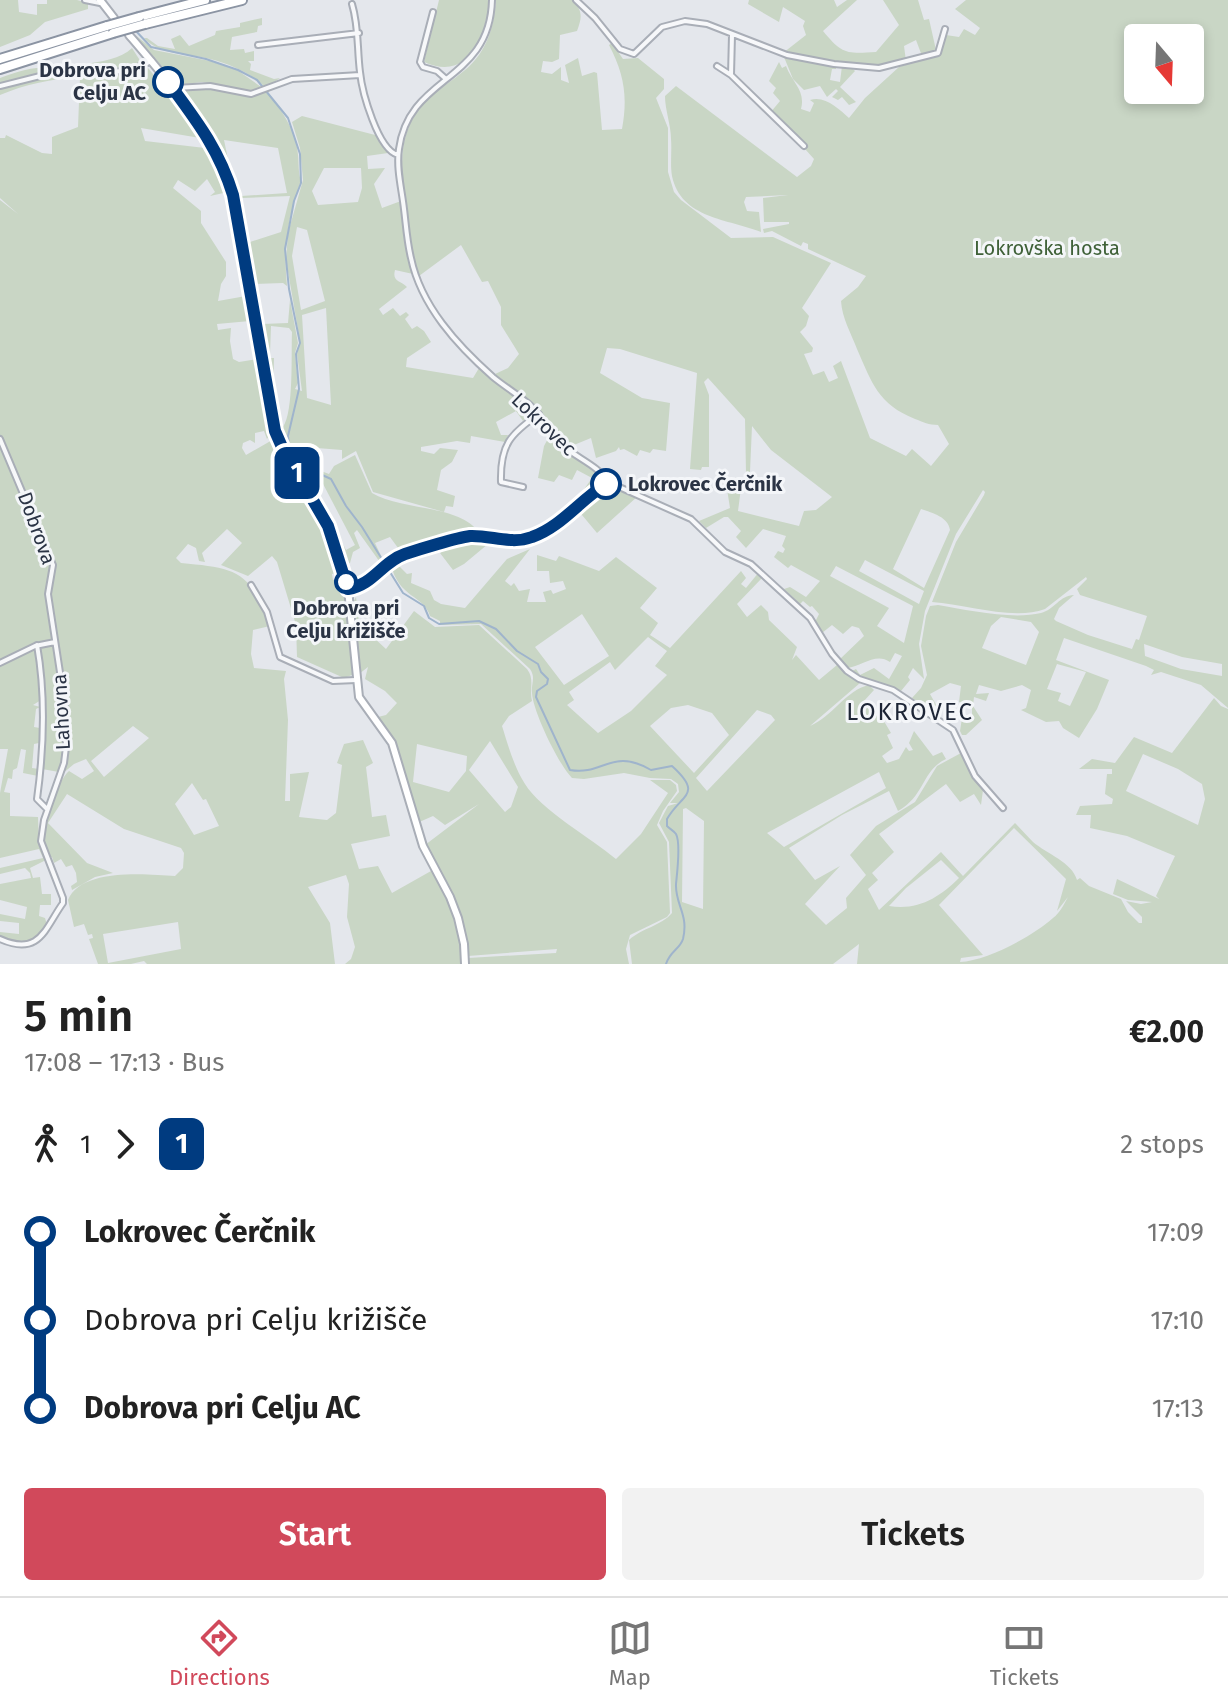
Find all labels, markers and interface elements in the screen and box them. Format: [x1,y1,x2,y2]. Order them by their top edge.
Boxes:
north arrow [1124,24,1204,104]
map controls [1124,24,1204,104]
place label: Dobrova pri Celju AC [39,58,146,105]
marker: Dobrova pri Celju AC [153,67,183,97]
park label: Lokrovška hosta [974,236,1120,260]
street label: Lokrovec [507,387,581,461]
line badge: 1 [271,447,323,499]
text: 1 [291,456,304,489]
marker: Lokrovec Čerčnik [591,469,621,499]
place label: Lokrovec Čerčnik [628,471,783,496]
street label: Dobrova [13,488,61,568]
marker: Dobrova pri Celju križišče [335,571,357,593]
place label: Dobrova pri Celju križišče [286,596,406,643]
street label: Lahovna [47,673,75,751]
district label: LOKROVEC [846,698,974,726]
text: 5 min [24,990,133,1043]
text: €2.00 [1129,1014,1204,1050]
text: 17:08 – 17:13 · Bus [24,1047,225,1078]
icon: walk [24,1122,68,1166]
icon: forward [103,1122,147,1166]
text: 1 [175,1127,188,1160]
text: 1 [80,1129,91,1160]
text: 2 stops [1120,1129,1204,1160]
text: Lokrovec Čerčnik [84,1214,315,1250]
text: 17:09 [1147,1217,1204,1248]
text: Dobrova pri Celju križišče [84,1302,427,1338]
text: 17:10 [1150,1305,1204,1336]
text: Dobrova pri Celju AC [84,1390,361,1426]
text: 17:13 [1152,1393,1204,1424]
button: Start [24,1488,606,1580]
button: Tickets [622,1488,1204,1580]
tab: Directions [169,1616,270,1691]
tab: Map [608,1616,652,1691]
tab: Tickets [990,1616,1059,1691]

